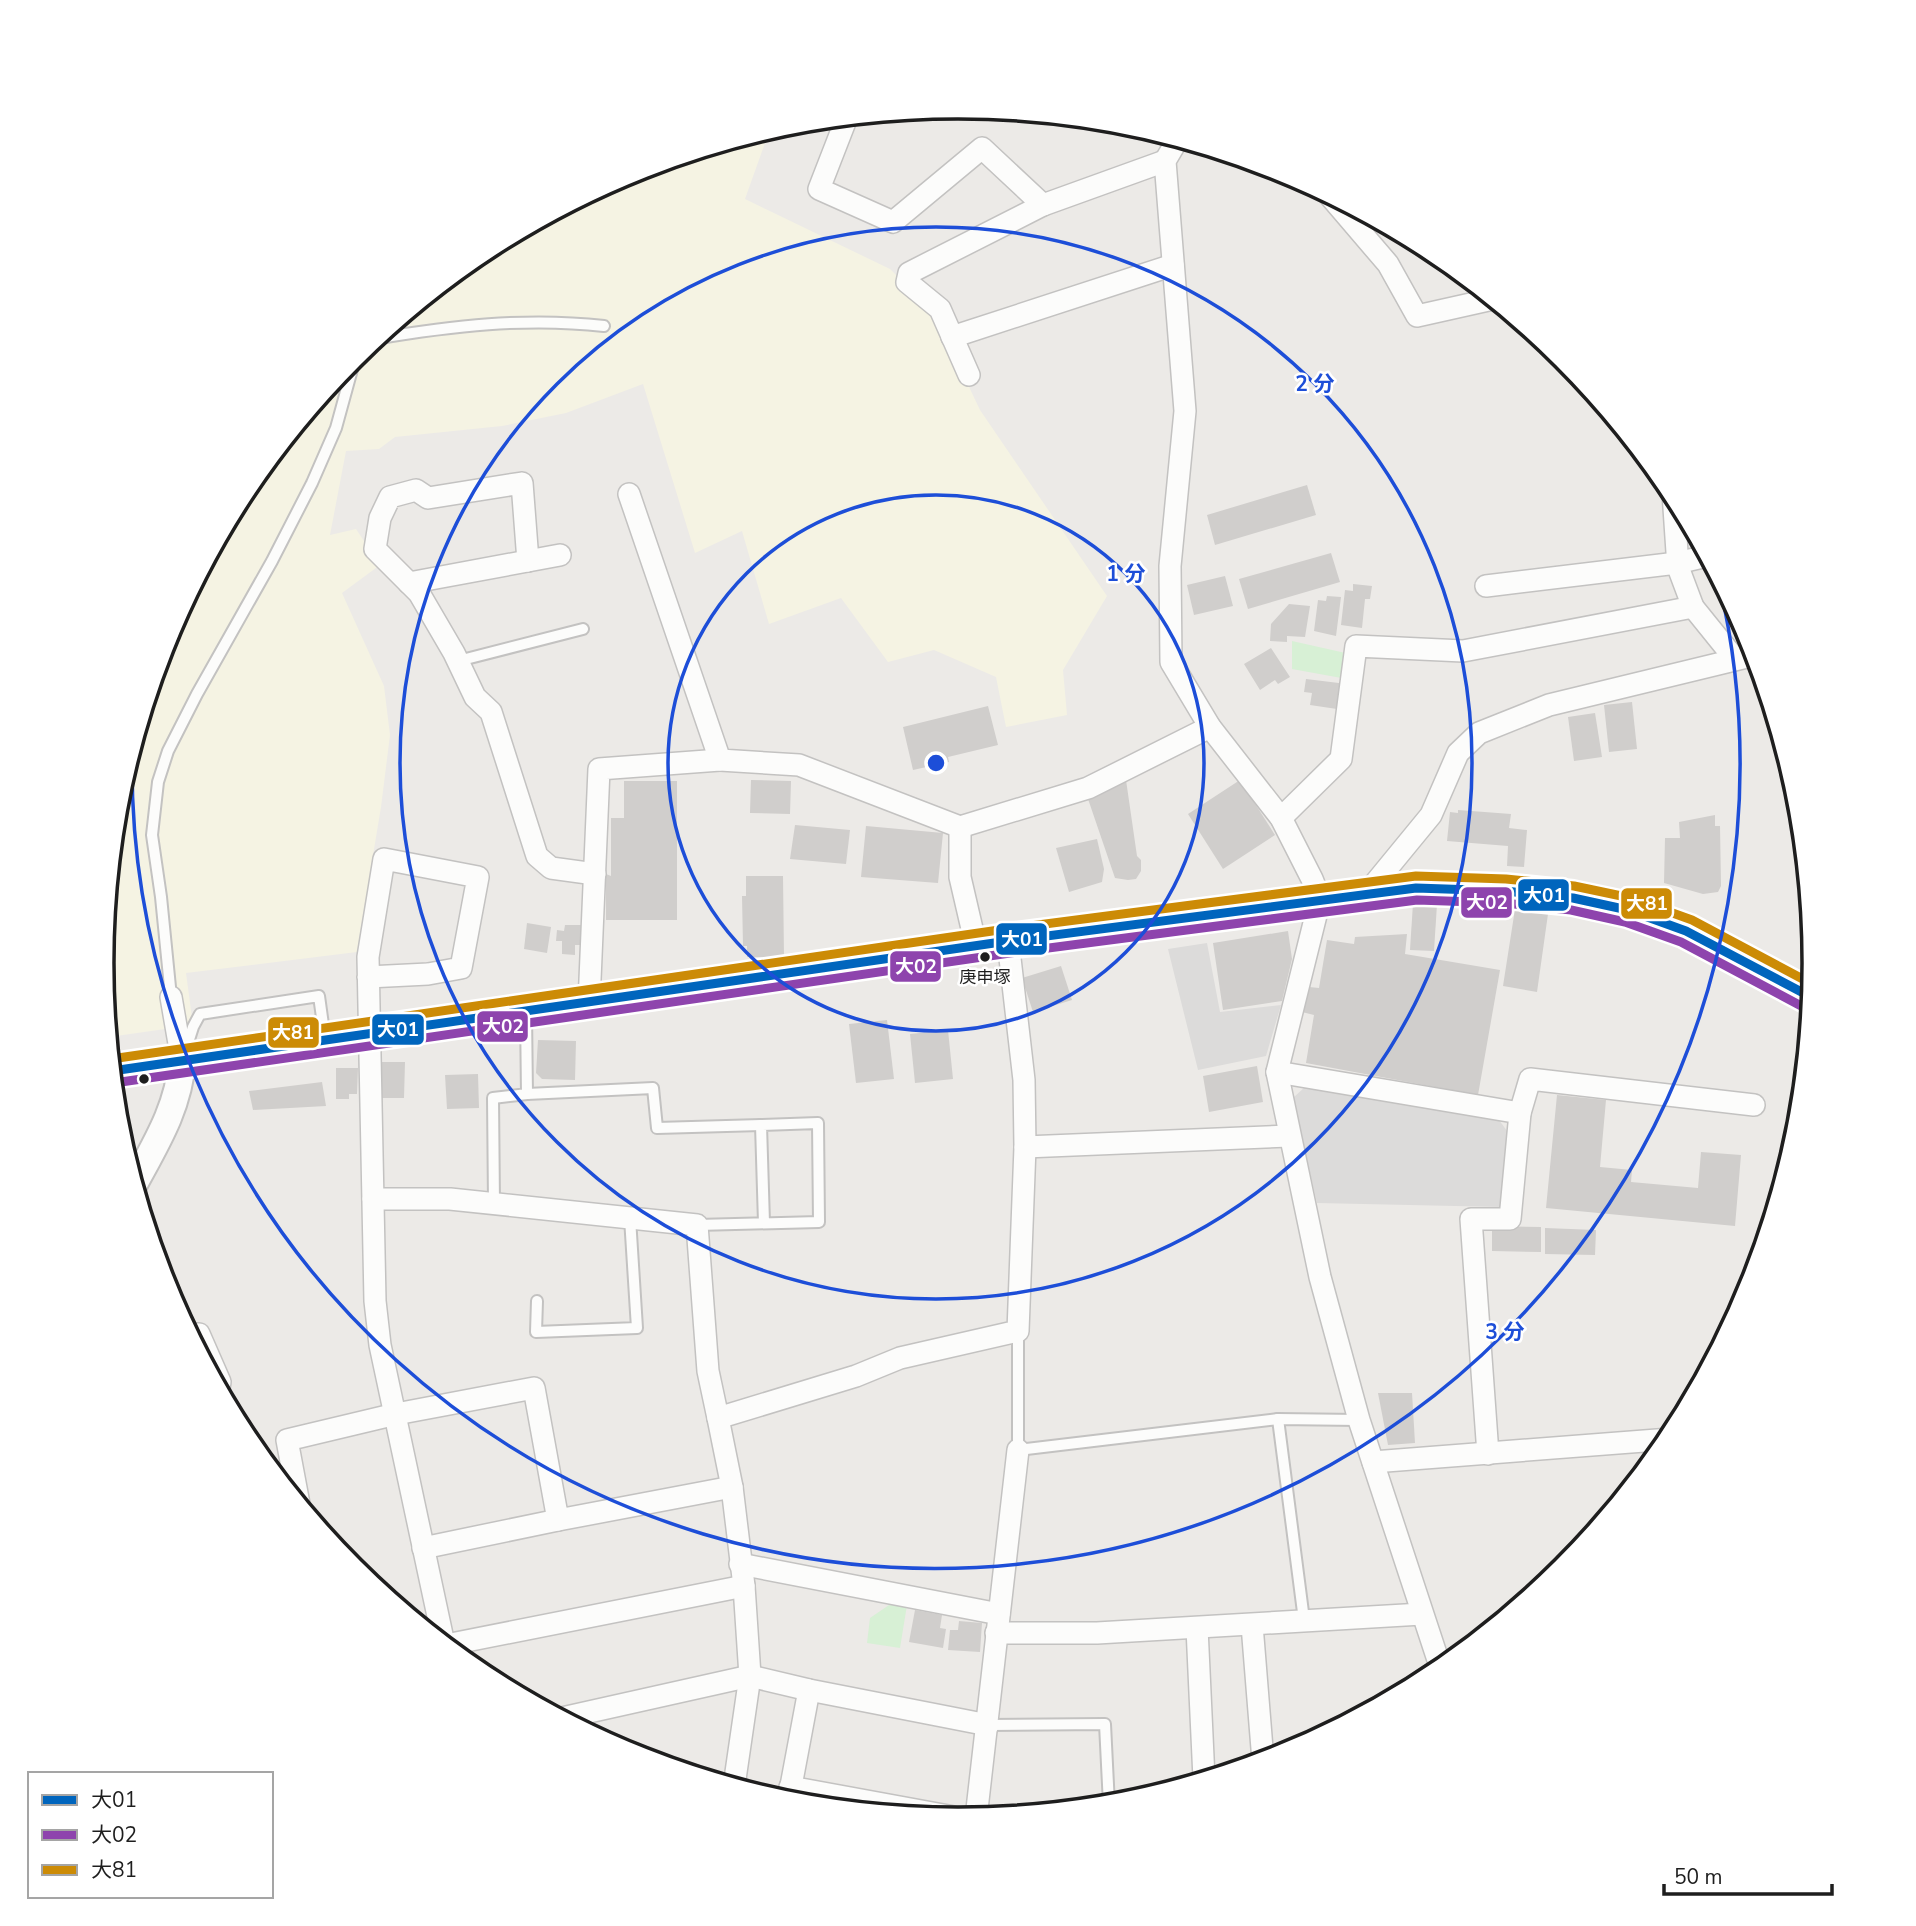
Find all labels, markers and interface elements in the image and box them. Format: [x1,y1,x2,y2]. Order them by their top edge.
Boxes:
text: 2 分 [1295,370,1335,398]
text: 1 分 [1106,560,1146,588]
centre of rings [924,751,948,775]
line badge: 大01 [1517,878,1570,912]
text: 大01 [1523,883,1565,909]
line badge: 大02 [1460,886,1513,919]
line badge: 大81 [1620,887,1673,920]
text: 大02 [1466,890,1508,916]
text: 大81 [1626,891,1668,917]
line badge: 大01 [995,922,1048,956]
text: 大01 [1001,927,1043,953]
line badge: 大02 [889,950,942,983]
marker: 庚申塚 [978,950,992,964]
text: 大02 [895,954,937,980]
place label: 庚申塚 [960,966,1011,989]
line badge: 大02 [476,1010,529,1043]
line badge: 大01 [371,1013,425,1046]
text: 大02 [482,1014,524,1040]
line badge: 大81 [267,1016,320,1049]
text: 大01 [377,1017,419,1043]
text: 大81 [272,1020,314,1046]
unlabelled marker [137,1072,151,1086]
text: 3 分 [1485,1318,1525,1346]
legend [28,1772,273,1898]
text: 大01 [91,1786,137,1814]
text: 大02 [91,1821,137,1849]
scale bar [1664,1853,1832,1897]
text: 大81 [91,1856,137,1884]
text: 50 m [1674,1863,1723,1891]

